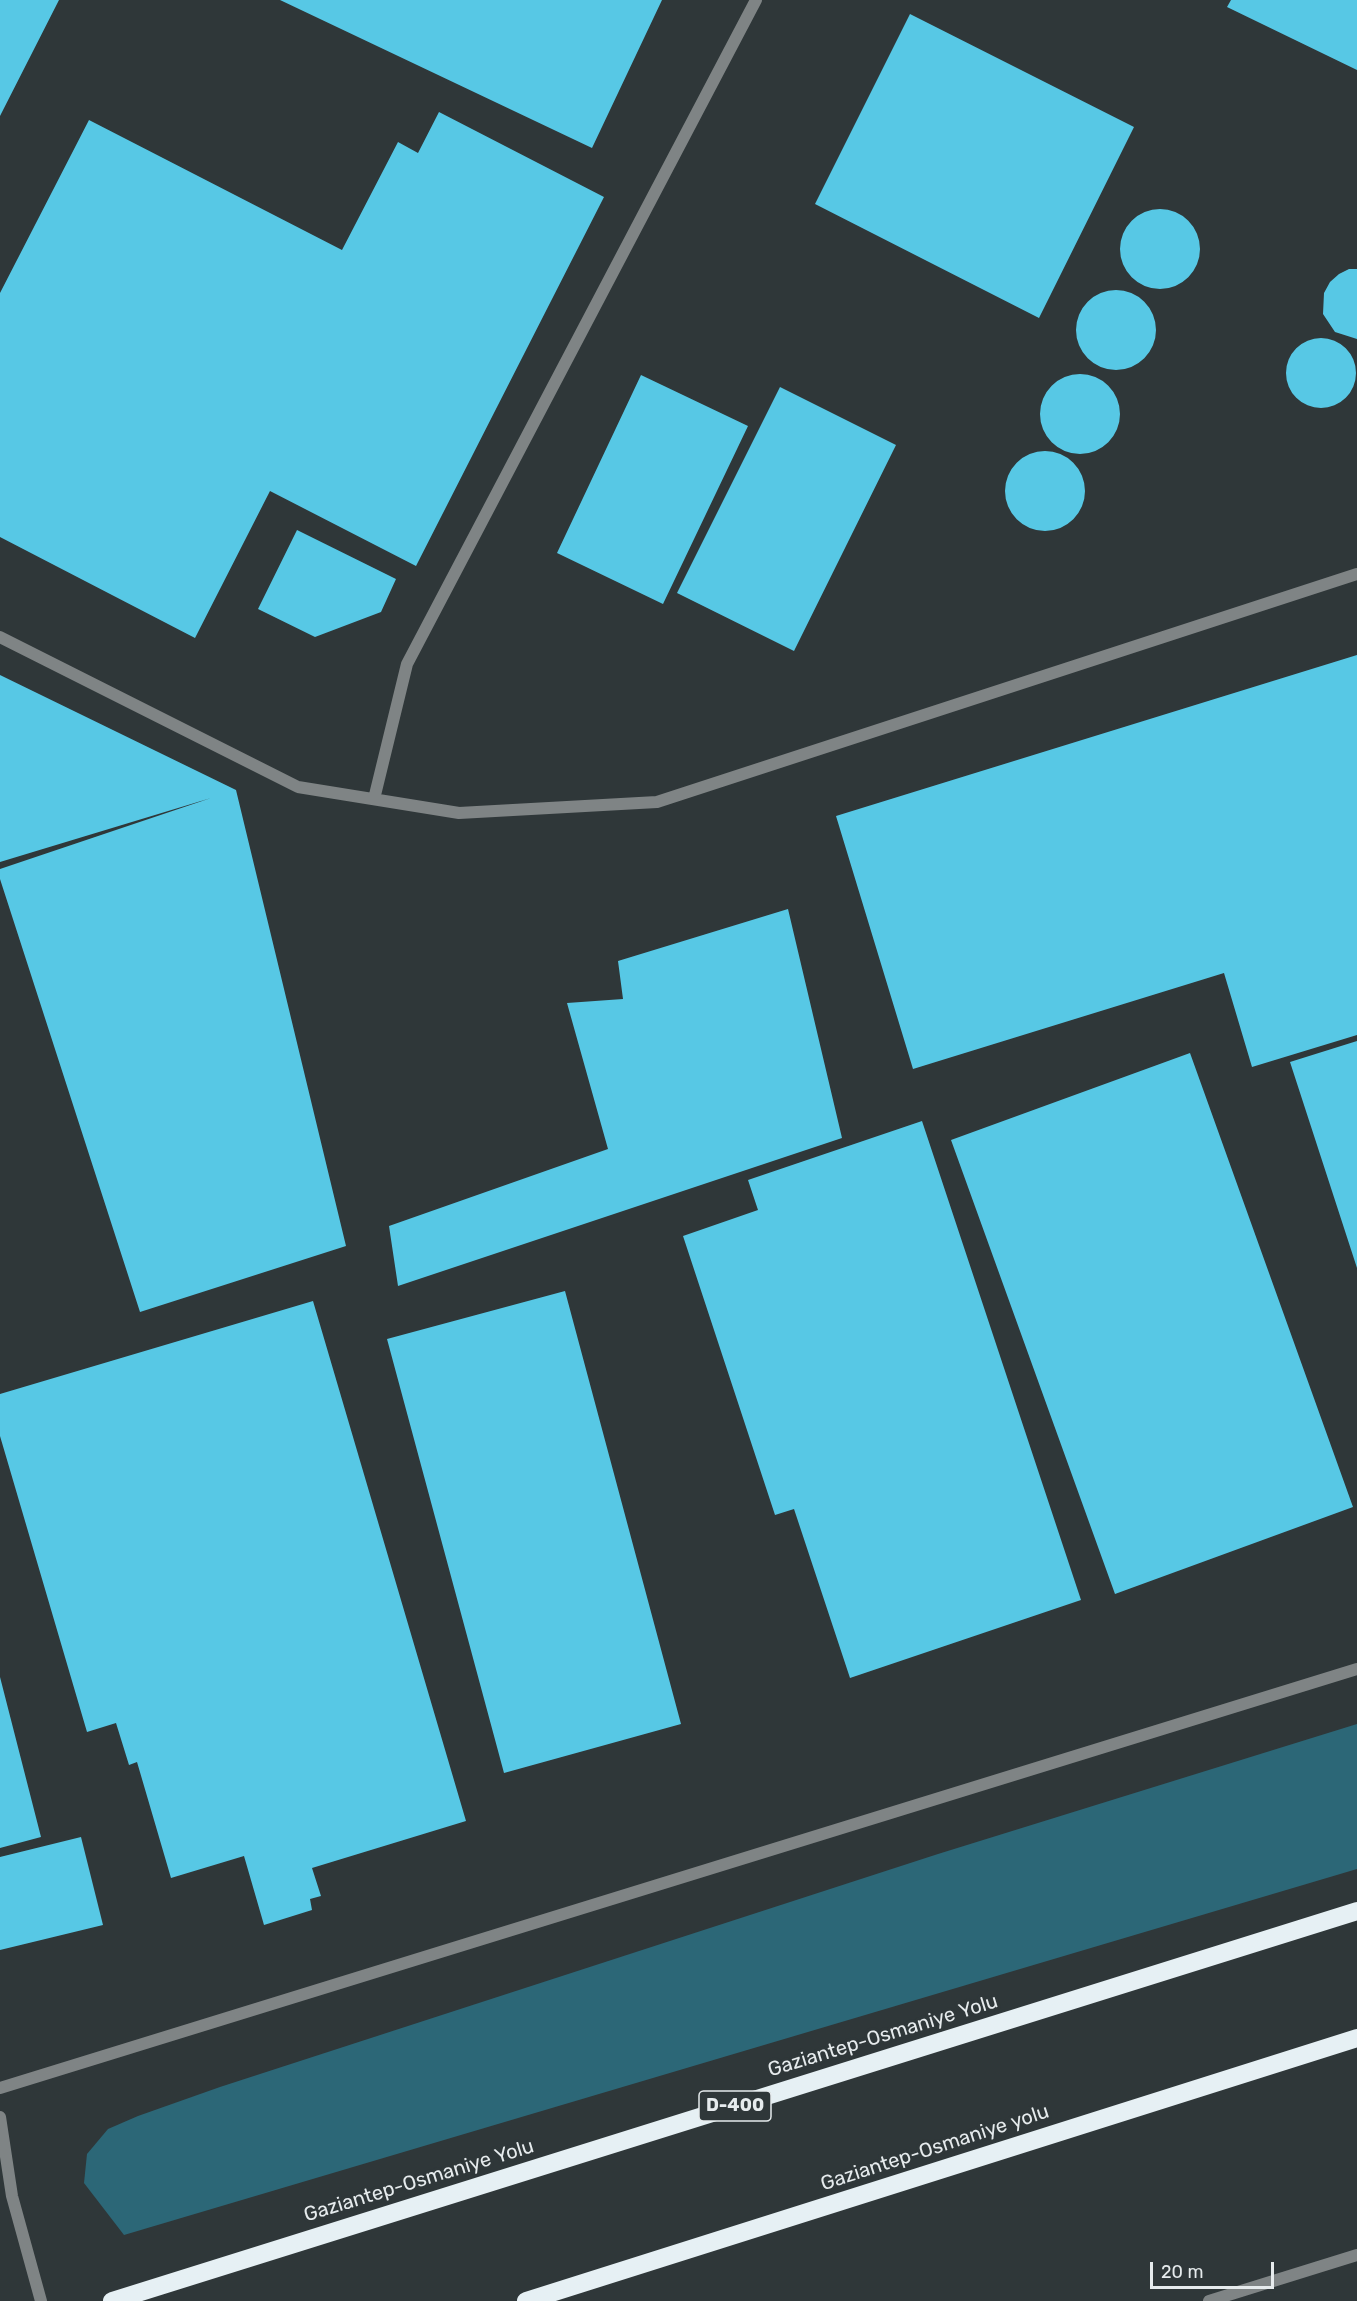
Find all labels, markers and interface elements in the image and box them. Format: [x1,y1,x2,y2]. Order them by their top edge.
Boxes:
street label: Gaziantep-Osmaniye Yolu [765,1990,1001,2082]
road number: D-400 [699,2091,771,2121]
street label: Gaziantep-Osmaniye yolu [818,2100,1052,2196]
street label: Gaziantep-Osmaniye Yolu [301,2135,537,2227]
scale bar [1153,2250,1278,2288]
text: 20 m [1161,2261,1203,2283]

